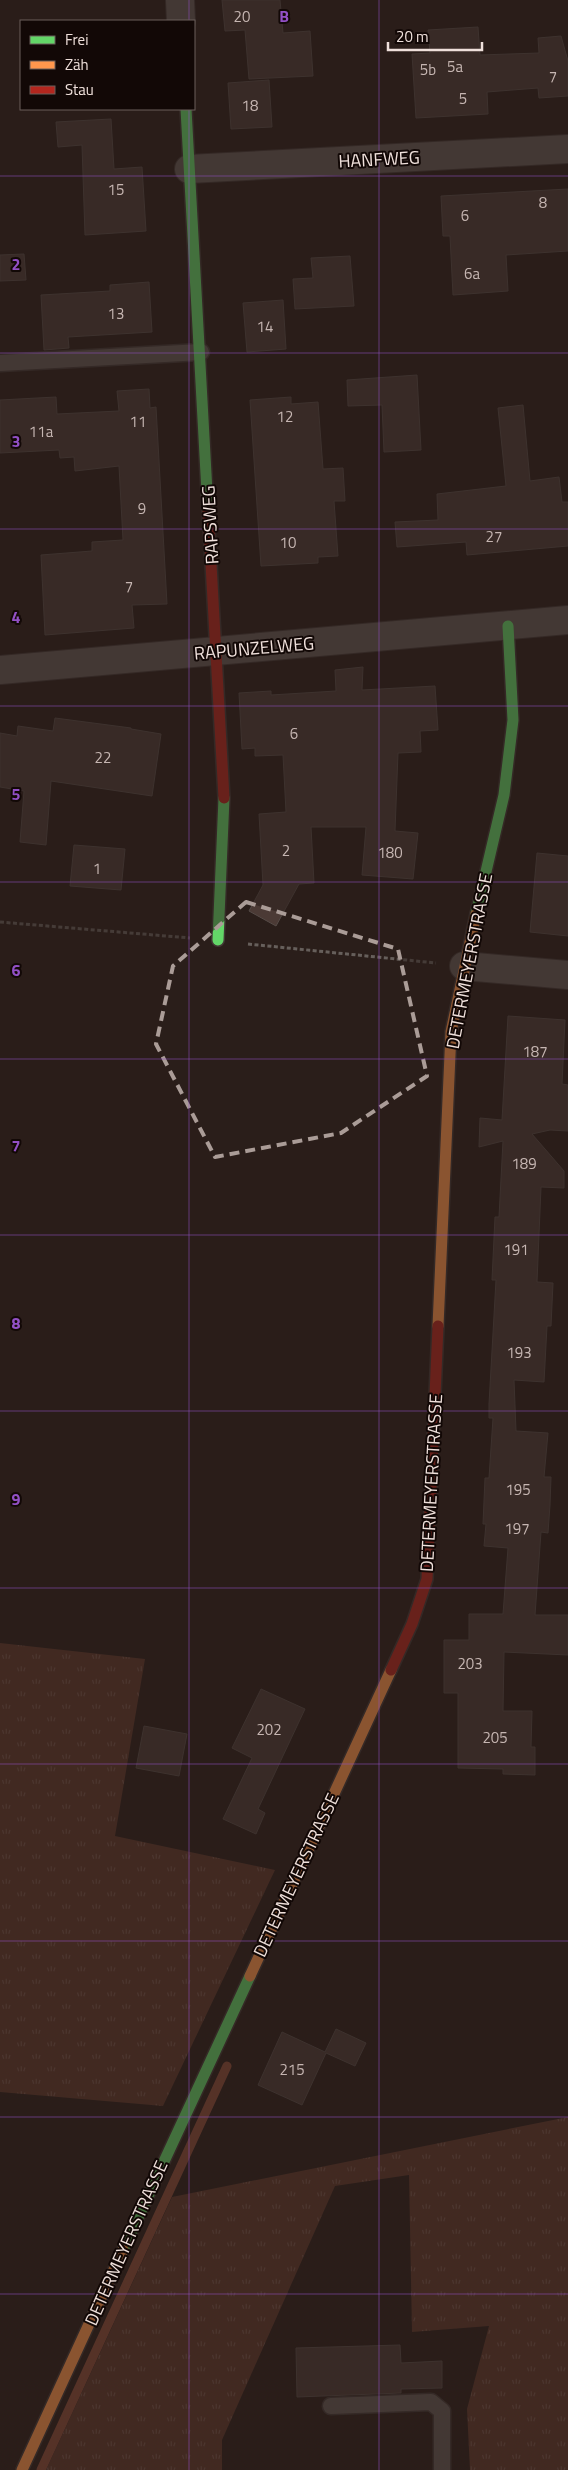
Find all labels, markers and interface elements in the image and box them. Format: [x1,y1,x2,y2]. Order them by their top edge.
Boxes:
text: B [279,4,289,28]
house number: 20 [234,5,250,28]
legend [20,20,195,110]
scale bar [388,20,482,52]
text: 20 m [396,25,429,48]
text: Frei [65,28,88,51]
text: Zäh [65,53,89,76]
house number: 5a [447,55,463,78]
house number: 5b [420,58,436,81]
house number: 7 [549,65,557,88]
text: Stau [65,78,94,101]
house number: 5 [459,87,467,110]
house number: 18 [242,94,258,117]
street label: HANFWEG [338,143,420,175]
house number: 15 [108,178,124,201]
house number: 8 [539,191,547,214]
house number: 6 [461,204,469,227]
text: 2 [12,252,20,276]
house number: 6a [464,262,480,285]
house number: 13 [108,302,124,325]
house number: 14 [257,315,273,338]
house number: 12 [277,405,293,428]
house number: 11 [130,410,146,433]
house number: 11a [29,420,54,443]
text: 3 [12,429,20,453]
street label: RAPSWEG [194,485,226,565]
house number: 9 [138,497,146,520]
house number: 27 [486,525,502,548]
house number: 10 [280,531,296,554]
house number: 7 [125,575,133,598]
text: 4 [12,605,21,629]
street label: RAPUNZELWEG [193,629,315,667]
house number: 6 [290,722,298,745]
house number: 22 [95,746,111,769]
text: 5 [12,782,21,806]
house number: 2 [282,839,290,862]
house number: 180 [377,841,403,864]
house number: 1 [93,857,101,880]
street label: DETERMEYERSTRASSE [439,871,499,1051]
text: 6 [12,958,21,982]
house number: 187 [522,1040,548,1063]
text: 7 [12,1134,20,1158]
house number: 189 [511,1152,537,1175]
house number: 191 [503,1238,529,1261]
text: 8 [12,1311,21,1335]
house number: 193 [506,1341,532,1364]
street label: DETERMEYERSTRASSE [413,1393,449,1573]
house number: 195 [505,1478,531,1501]
text: 9 [12,1487,21,1511]
house number: 197 [504,1517,530,1540]
house number: 203 [457,1652,483,1675]
house number: 202 [256,1718,282,1741]
house number: 205 [482,1726,508,1749]
street label: DETERMEYERSTRASSE [246,1789,346,1961]
house number: 215 [279,2058,305,2081]
street label: DETERMEYERSTRASSE [77,2156,175,2330]

